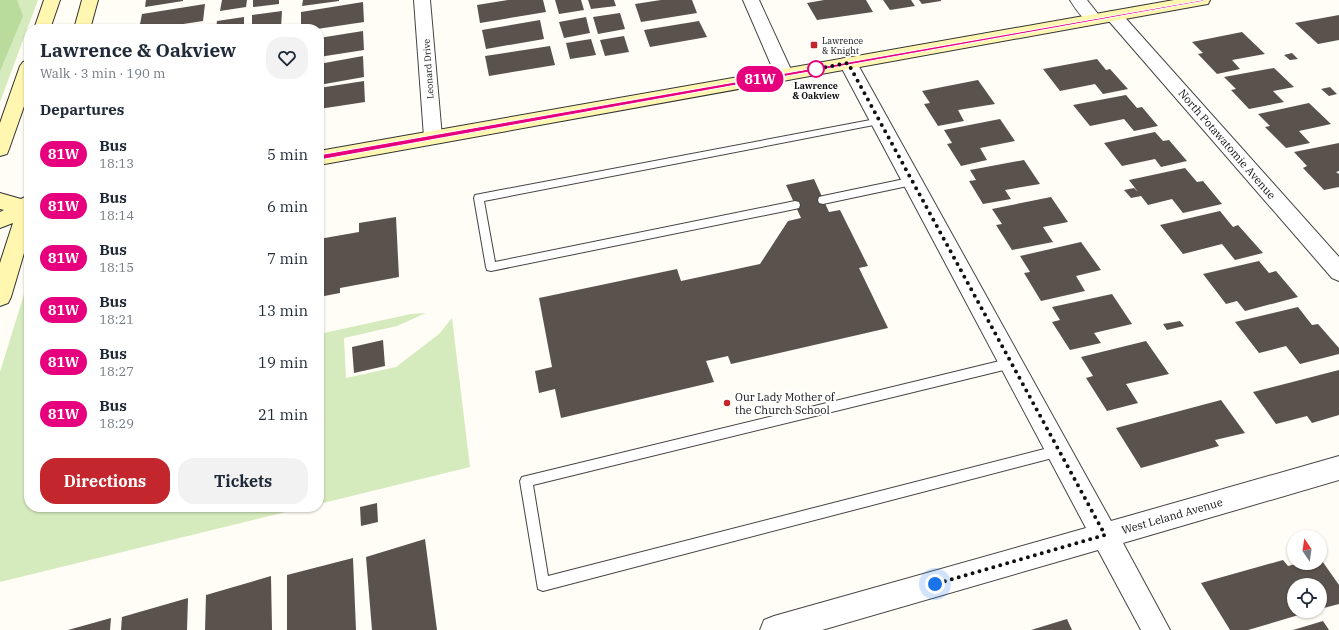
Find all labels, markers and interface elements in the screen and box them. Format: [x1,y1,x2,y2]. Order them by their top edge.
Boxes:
place label: Lawrence & Knight [822,35,863,56]
button: heart [266,37,308,79]
text: Lawrence & Oakview [40,38,236,62]
street label: Leonard Drive [420,38,436,99]
marker: Lawrence & Knight [809,40,819,50]
marker: Lawrence & Oakview [807,60,825,78]
text: Walk · 3 min · 190 m [40,65,165,82]
line badge: 81W [737,66,783,92]
text: 81W [744,70,776,88]
place label: Lawrence & Oakview [792,80,840,101]
street label: North Potawatomie Avenue [1175,86,1279,202]
text: Departures [40,100,124,119]
text: Bus [99,136,127,155]
text: 81W [48,145,79,163]
text: 5 min [267,145,308,164]
text: 18:13 [99,155,134,172]
text: Bus [99,188,127,207]
text: 81W [48,197,79,215]
text: 6 min [267,197,308,216]
text: 18:14 [99,207,134,224]
text: Bus [99,240,127,259]
text: 81W [48,249,79,267]
text: 7 min [267,249,308,268]
text: 18:15 [99,259,134,276]
text: Bus [99,292,127,311]
text: 81W [48,301,79,319]
text: 13 min [258,301,308,320]
text: 18:21 [99,311,134,328]
text: Bus [99,344,127,363]
text: 81W [48,353,79,371]
text: 19 min [258,353,308,372]
text: 18:27 [99,363,134,380]
place label: Our Lady Mother of the Church School [735,390,836,417]
text: Bus [99,396,127,415]
marker: Our Lady Mother of the Church School [722,398,732,408]
text: 81W [48,405,79,423]
text: 21 min [258,405,308,424]
text: 18:29 [99,415,134,432]
button: Directions [40,458,170,504]
button: Tickets [178,458,308,504]
street label: West Leland Avenue [1120,495,1224,537]
north arrow [1287,530,1327,570]
map controls [1287,530,1327,618]
your location [925,574,945,594]
button: locate [1287,578,1327,618]

